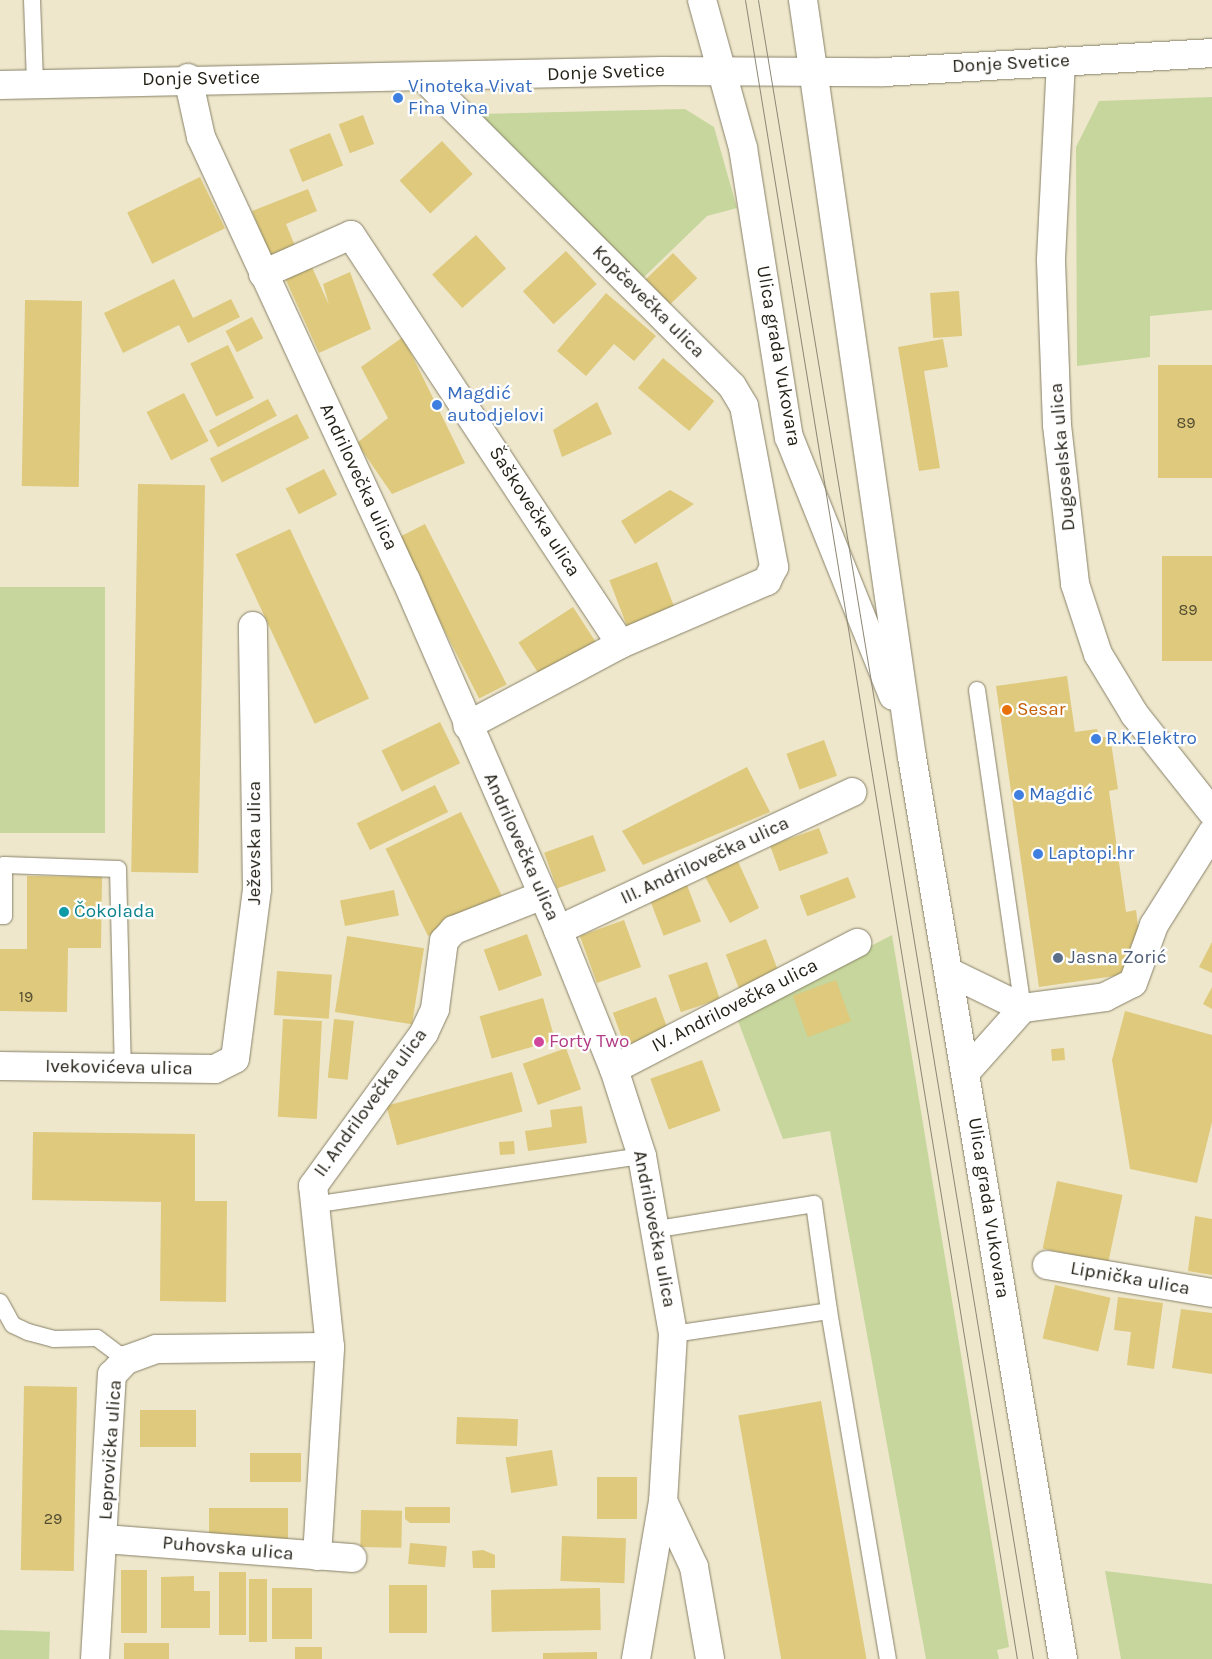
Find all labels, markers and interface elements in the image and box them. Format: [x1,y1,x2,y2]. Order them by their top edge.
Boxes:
street label: Donje Svetice [952,50,1070,78]
street label: Donje Svetice [547,60,665,86]
street label: Donje Svetice [142,67,260,91]
place label: Vinoteka Vivat Fina Vina [408,76,532,120]
marker: Vinoteka Vivat Fina Vina [392,92,404,104]
street label: Kopčevečka ulica [587,241,709,363]
street label: Ulica grada Vukovara [751,264,805,448]
street label: Dugoselska ulica [1045,382,1081,532]
place label: Magdić autodjelovi [447,383,544,427]
marker: Magdić autodjelovi [431,399,443,411]
street label: Andrilovečka ulica [314,400,402,554]
house number: 89 [1176,413,1196,433]
street label: Šaškovečka ulica [483,443,585,581]
house number: 89 [1178,600,1198,620]
place label: Sesar [1017,699,1066,721]
marker: Sesar [1001,704,1013,716]
place label: R.K.Elektro [1106,728,1197,750]
marker: R.K.Elektro [1090,733,1102,745]
street label: Andrilovečka ulica [478,770,564,924]
street label: Ježevska ulica [244,781,266,905]
place label: Magdić [1029,784,1093,806]
marker: Magdić [1013,789,1025,801]
street label: III. Andrilovečka ulica [617,812,793,910]
place label: Laptopi.hr [1048,843,1134,865]
marker: Laptopi.hr [1032,848,1044,860]
place label: Čokolada [74,901,155,923]
marker: Čokolada [58,906,70,918]
place label: Jasna Zorić [1068,947,1167,969]
marker: Jasna Zorić [1052,952,1064,964]
street label: IV. Andrilovečka ulica [648,954,822,1058]
house number: 19 [19,987,33,1007]
street label: II. Andrilovečka ulica [309,1024,433,1182]
place label: Forty Two [549,1031,629,1053]
marker: Forty Two [533,1036,545,1048]
street label: Ivekovićeva ulica [45,1055,193,1081]
street label: Ulica grada Vukovara [962,1116,1014,1300]
street label: Andrilovečka ulica [628,1149,680,1309]
street label: Lipnička ulica [1068,1257,1192,1301]
street label: Leprovička ulica [95,1379,127,1521]
house number: 29 [44,1509,62,1529]
street label: Puhovska ulica [161,1532,295,1566]

